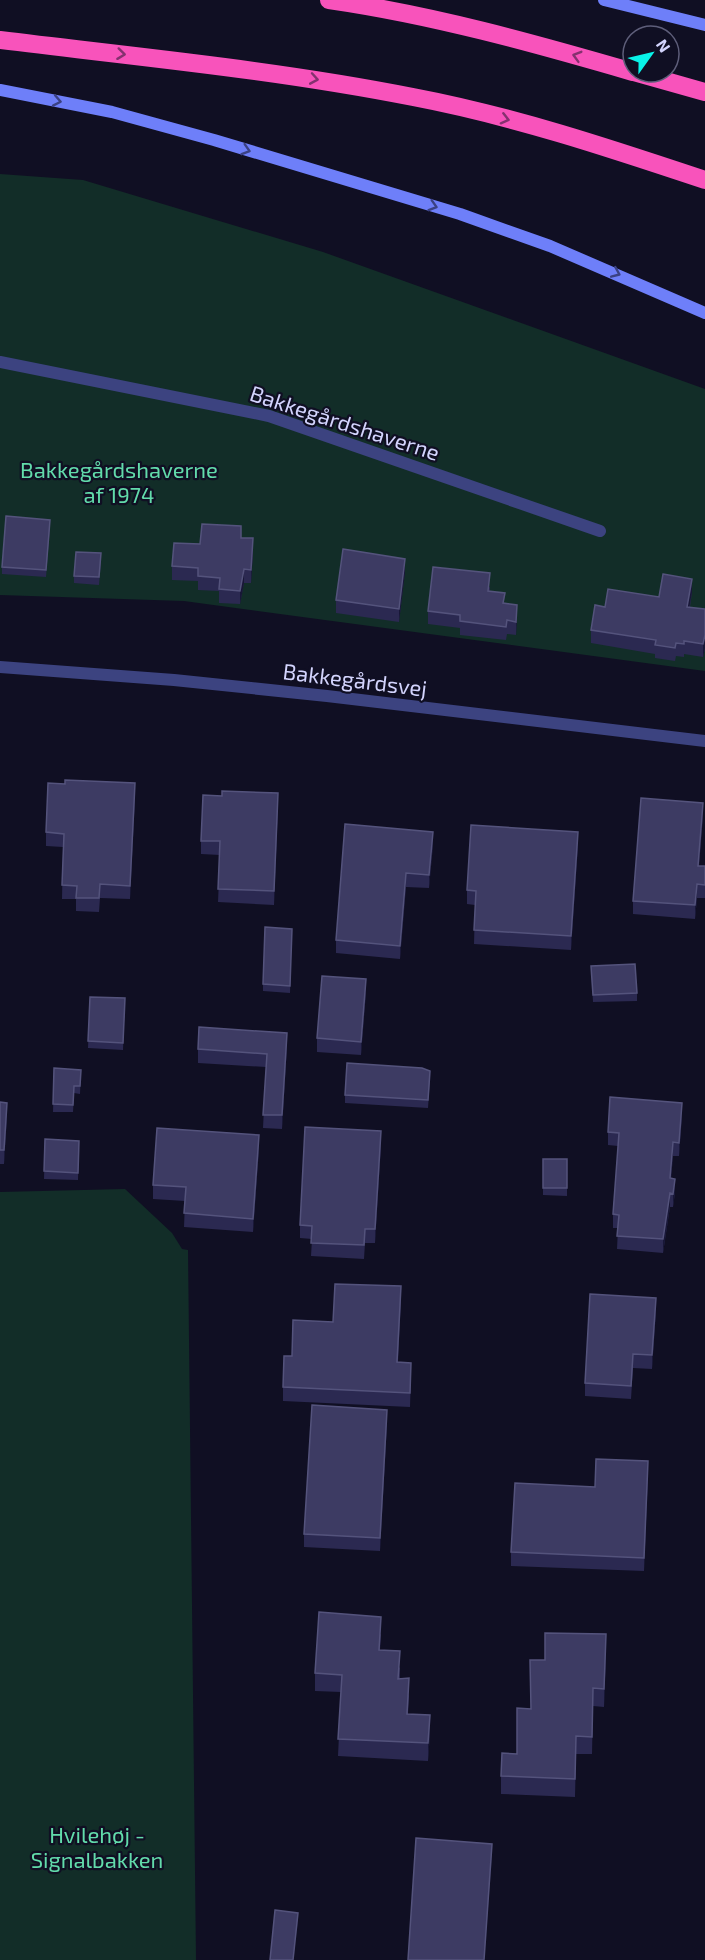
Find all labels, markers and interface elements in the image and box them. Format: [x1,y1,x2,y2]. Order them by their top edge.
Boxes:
north arrow [621,24,681,84]
text: N [653,35,675,55]
one-way arrow [116,48,125,60]
one-way arrow [572,51,583,63]
one-way arrow [309,72,319,85]
one-way arrow [52,94,62,107]
one-way arrow [500,112,510,125]
one-way arrow [240,143,251,155]
one-way arrow [427,199,438,211]
one-way arrow [609,266,620,278]
street label: Bakkegårdshaverne [247,379,443,465]
park label: Bakkegårdshaverne af 1974 [20,456,218,507]
street label: Bakkegårdsvej [281,657,429,702]
park label: Hvilehøj - Signalbakken [31,1821,163,1872]

